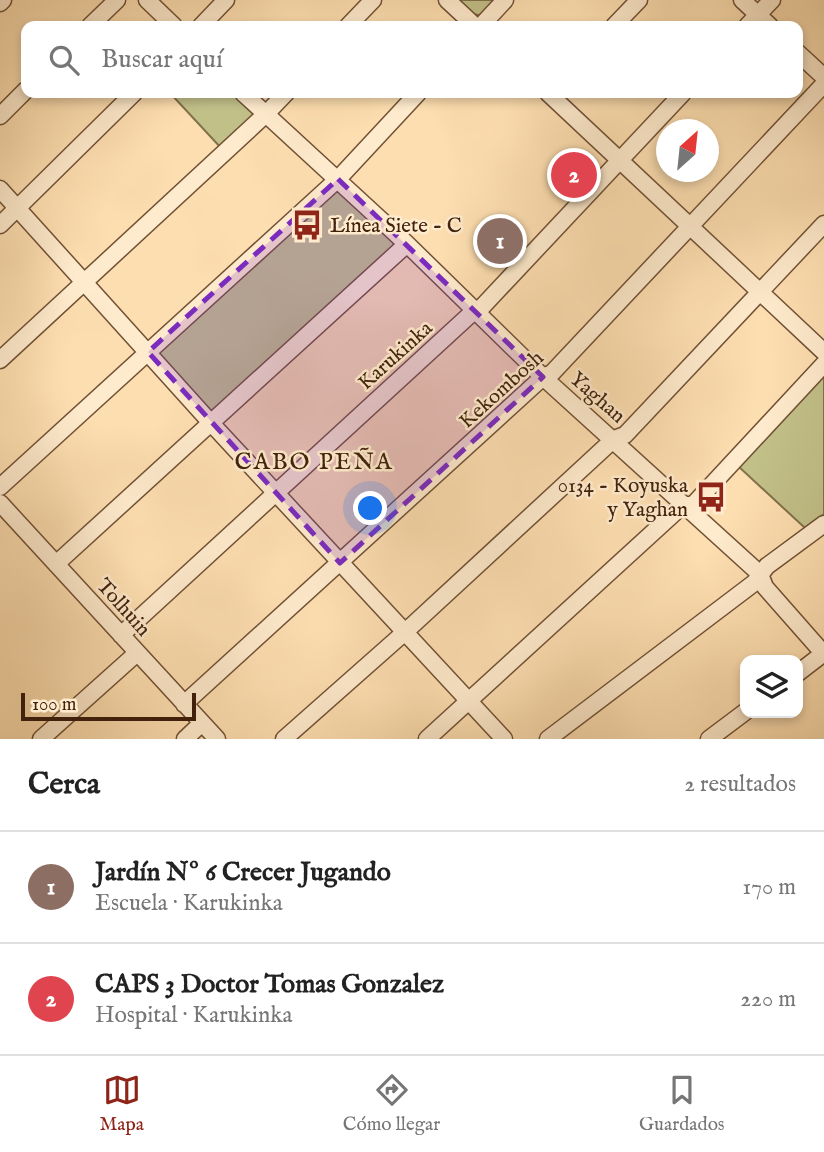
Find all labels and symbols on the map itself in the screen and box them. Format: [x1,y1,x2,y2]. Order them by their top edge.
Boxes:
north arrow [656,119,719,182]
pin: 2 [551,149,597,201]
bus stop icon: Línea Siete - C [290,208,324,242]
place label: Línea Siete - C [330,213,462,240]
pin: 1 [477,215,523,267]
street label: Karukinka [353,315,440,397]
street label: Kekombosh [454,345,550,435]
street label: Yaghan [563,366,631,430]
district label: CABO PEÑA [234,447,394,478]
place label: 0134 - Koyuska y Yaghan [558,473,689,524]
bus stop icon: 0134 - Koyuska y Yaghan [694,480,728,514]
your location [353,491,387,525]
street label: Tolhuin [90,573,156,643]
scale bar [21,690,196,722]

